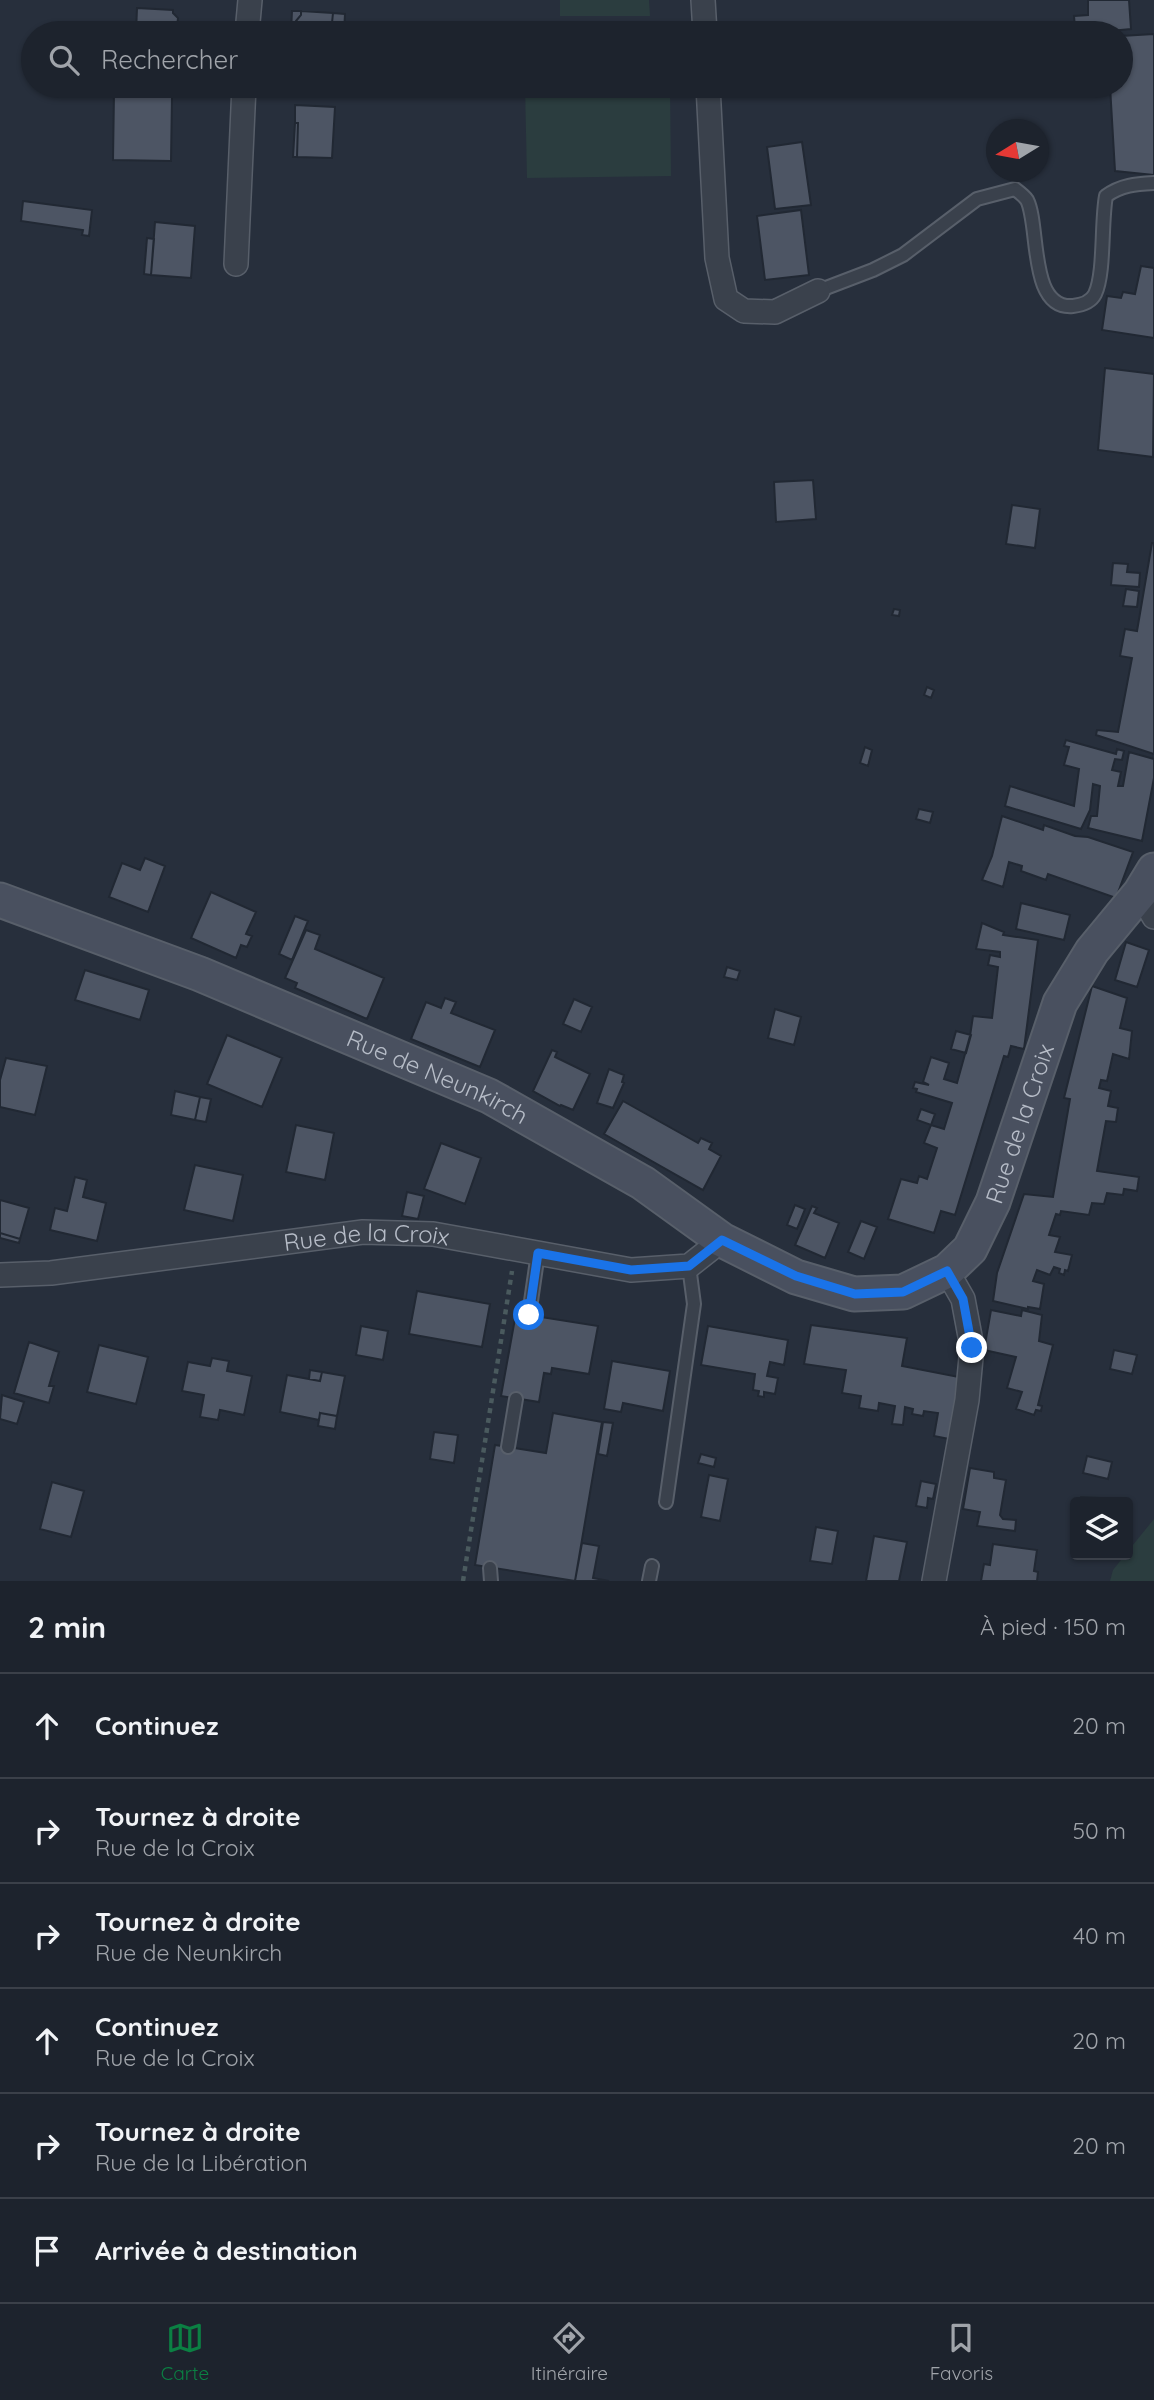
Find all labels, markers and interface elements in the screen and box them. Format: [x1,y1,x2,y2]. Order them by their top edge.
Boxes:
search box [21,21,1133,98]
icon: search [45,41,83,79]
text: Rechercher [101,43,238,76]
north arrow [986,119,1049,182]
street label: Rue de Neunkirch [342,1023,534,1130]
street label: Rue de la Croix [979,1040,1060,1207]
street label: Rue de la Croix [282,1217,452,1257]
route start [513,1299,544,1330]
route end [956,1332,987,1363]
map controls [1070,1497,1133,1560]
button: layers [1070,1497,1133,1560]
text: 2 min [28,1608,106,1646]
text: À pied · 150 m [980,1612,1126,1641]
icon: ahead [28,1707,66,1745]
text: Continuez [95,1709,218,1742]
text: 20 m [1072,1711,1126,1740]
text: Tournez à droite [95,1800,300,1833]
icon: right [28,1812,66,1850]
text: 50 m [1073,1816,1126,1845]
text: Rue de la Croix [95,1833,255,1862]
text: Tournez à droite [95,1905,300,1938]
icon: right [28,1917,66,1955]
text: 40 m [1073,1921,1126,1950]
text: Rue de Neunkirch [95,1938,282,1967]
text: Continuez [95,2010,218,2043]
icon: ahead [28,2022,66,2060]
text: 20 m [1072,2026,1126,2055]
text: Rue de la Croix [95,2043,255,2072]
text: Tournez à droite [95,2115,300,2148]
icon: right [28,2127,66,2165]
text: 20 m [1072,2131,1126,2160]
text: Rue de la Libération [95,2148,308,2177]
icon: arrive [28,2232,66,2270]
text: Arrivée à destination [95,2234,358,2267]
tab: Carte [161,2319,209,2385]
tab: Itinéraire [531,2319,608,2385]
tab: Favoris [930,2319,993,2385]

